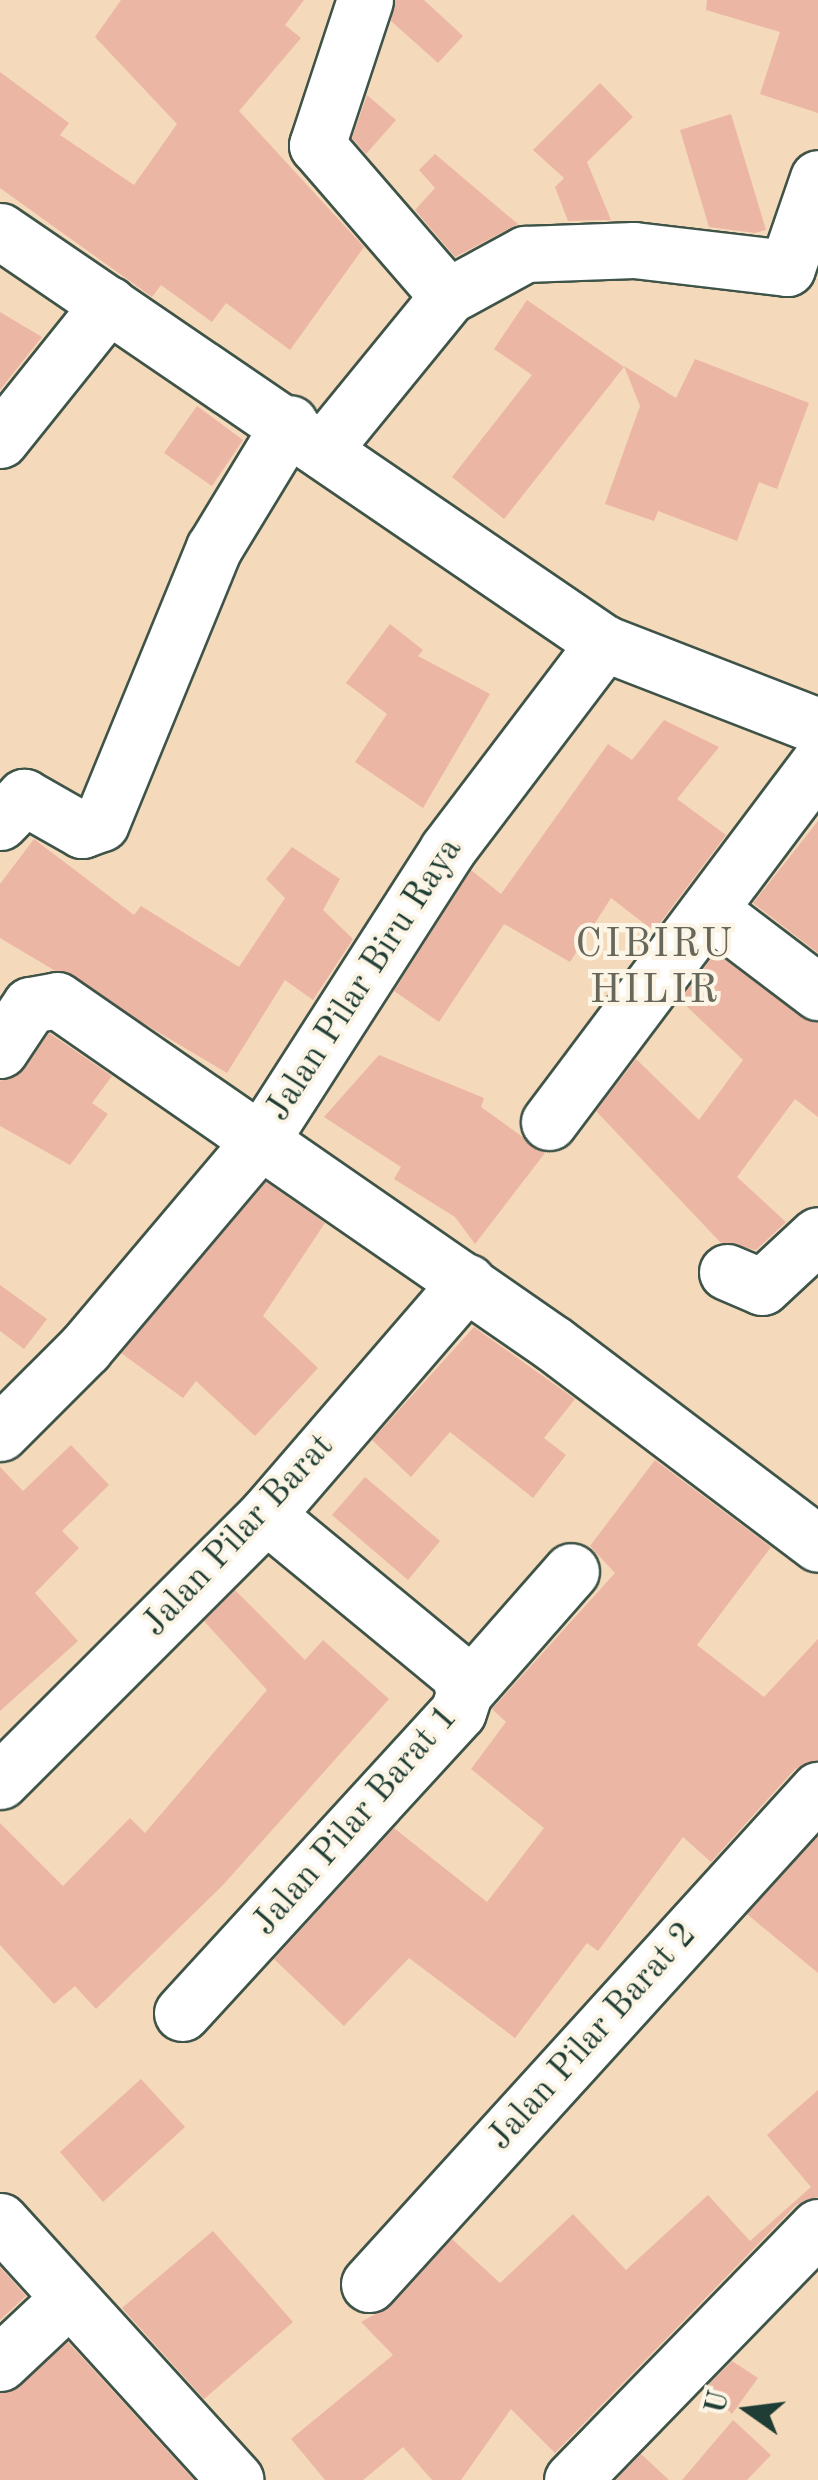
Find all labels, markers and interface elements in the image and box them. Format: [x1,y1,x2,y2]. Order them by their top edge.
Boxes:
street label: Jalan Pilar Biru Raya [258,831,472,1129]
district label: CIBIRU HILIR [575,922,735,1016]
street label: Jalan Pilar Barat [135,1426,343,1646]
street label: Jalan Pilar Barat 1 [245,1697,467,1945]
street label: Jalan Pilar Barat 2 [480,1915,706,2159]
north arrow [698,2360,798,2460]
text: U [703,2389,735,2417]

